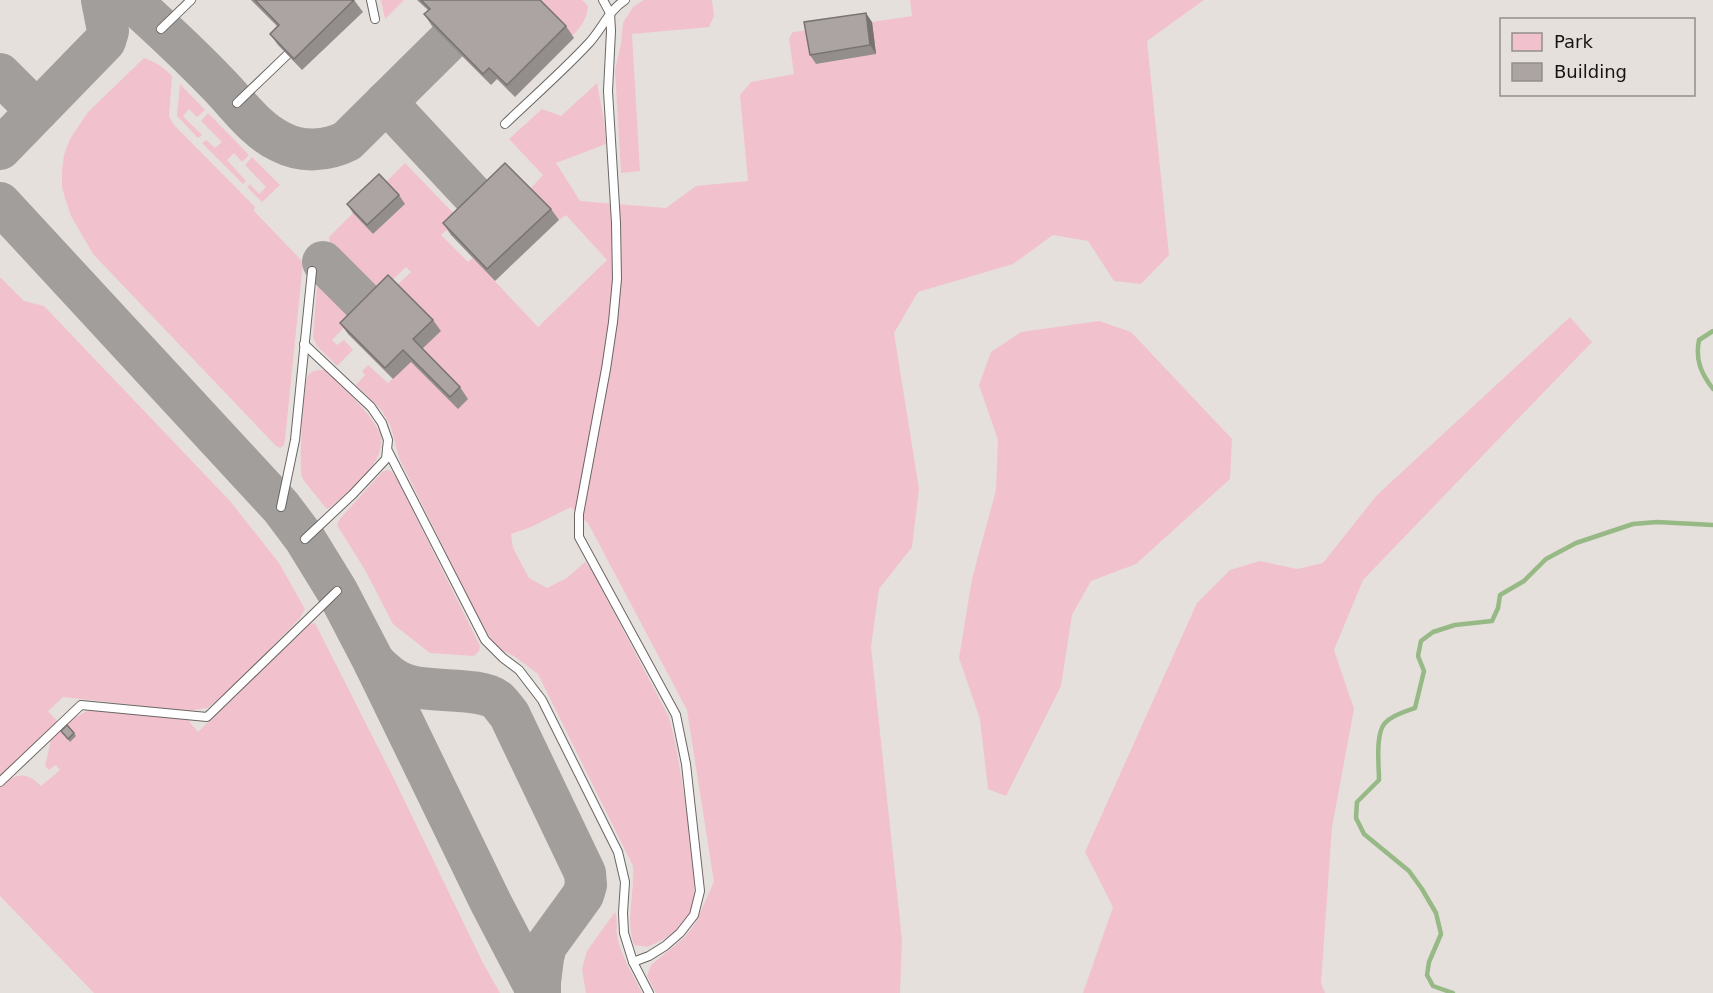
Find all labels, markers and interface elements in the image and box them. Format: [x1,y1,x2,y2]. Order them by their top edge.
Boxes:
legend [1500,18,1695,96]
text: Park [1554,31,1593,52]
text: Building [1554,61,1627,82]

